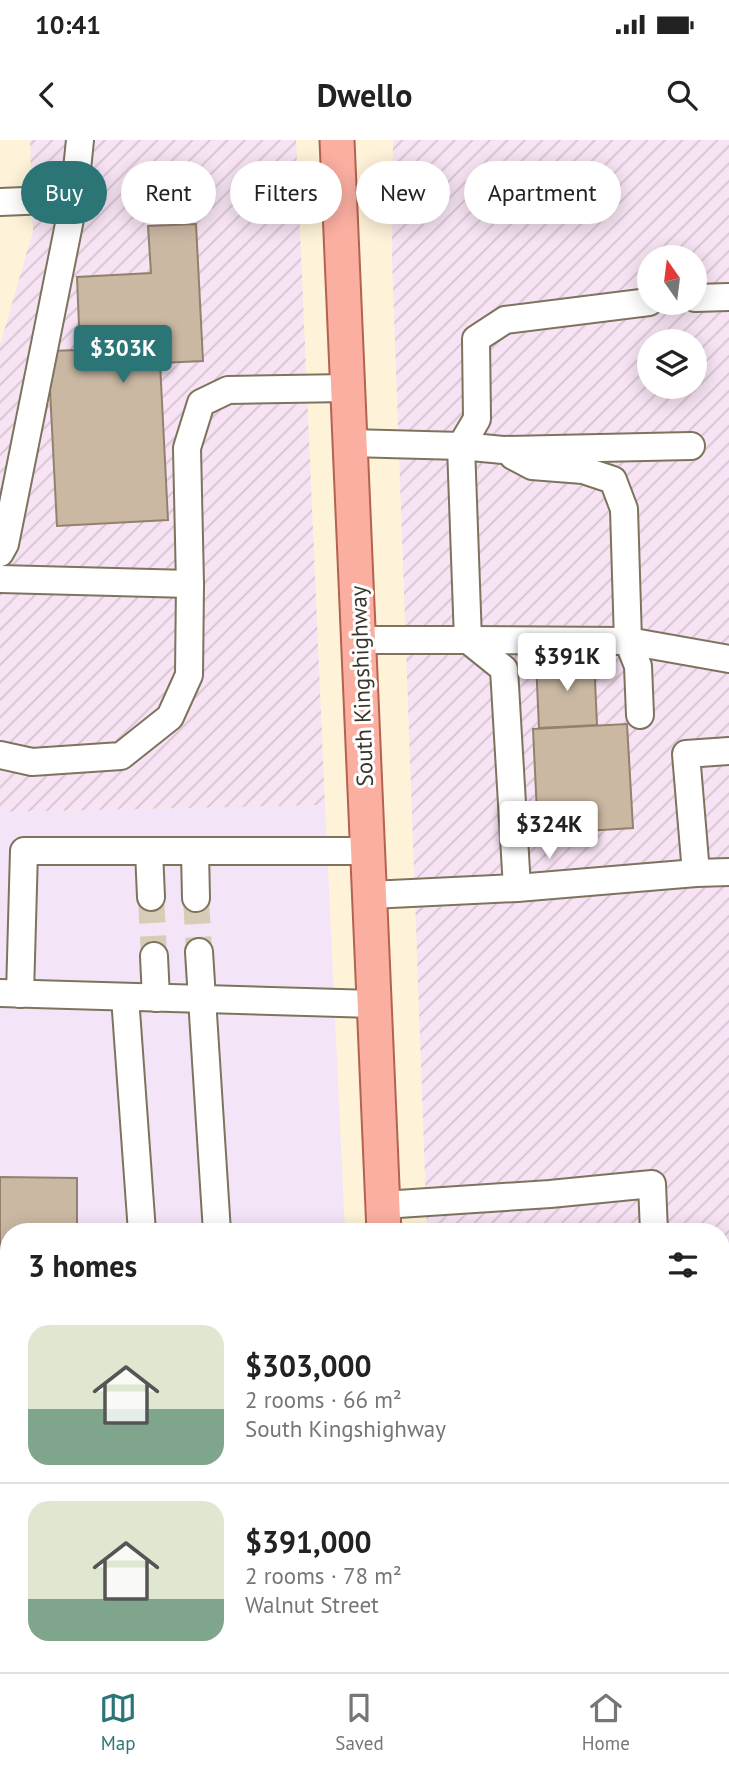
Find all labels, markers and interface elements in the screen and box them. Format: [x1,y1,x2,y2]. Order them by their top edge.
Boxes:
text: 10:41 [35,8,101,41]
text: Dwello [317,74,412,116]
icon: back [28,76,66,114]
icon: search [663,76,701,114]
chip: Buy [21,161,107,224]
chip: Rent [121,161,216,224]
chip: Filters [230,161,342,224]
chip: New [356,161,450,224]
chip: Apartment [464,161,621,224]
north arrow [637,245,707,315]
map controls [637,245,707,399]
pin: $303K [74,326,172,385]
button: layers [637,329,707,399]
text: $303K [90,333,156,362]
street label: South Kingshighway [343,585,379,787]
pin: $391K [518,634,616,693]
text: $391K [534,641,600,670]
pin: $324K [500,802,598,861]
text: $324K [516,809,582,838]
text: 3 homes [28,1246,137,1285]
icon: filters [664,1246,702,1284]
text: $303,000 [245,1346,372,1385]
icon: home [84,1353,168,1437]
text: 2 rooms · 66 m² [245,1385,402,1414]
text: South Kingshighway [245,1414,446,1443]
text: $391,000 [245,1522,372,1561]
icon: home [84,1529,168,1613]
text: 2 rooms · 78 m² [245,1561,402,1590]
text: Walnut Street [245,1590,379,1619]
tab: Map [99,1689,137,1755]
tab: Saved [335,1689,384,1755]
tab: Home [582,1689,630,1755]

